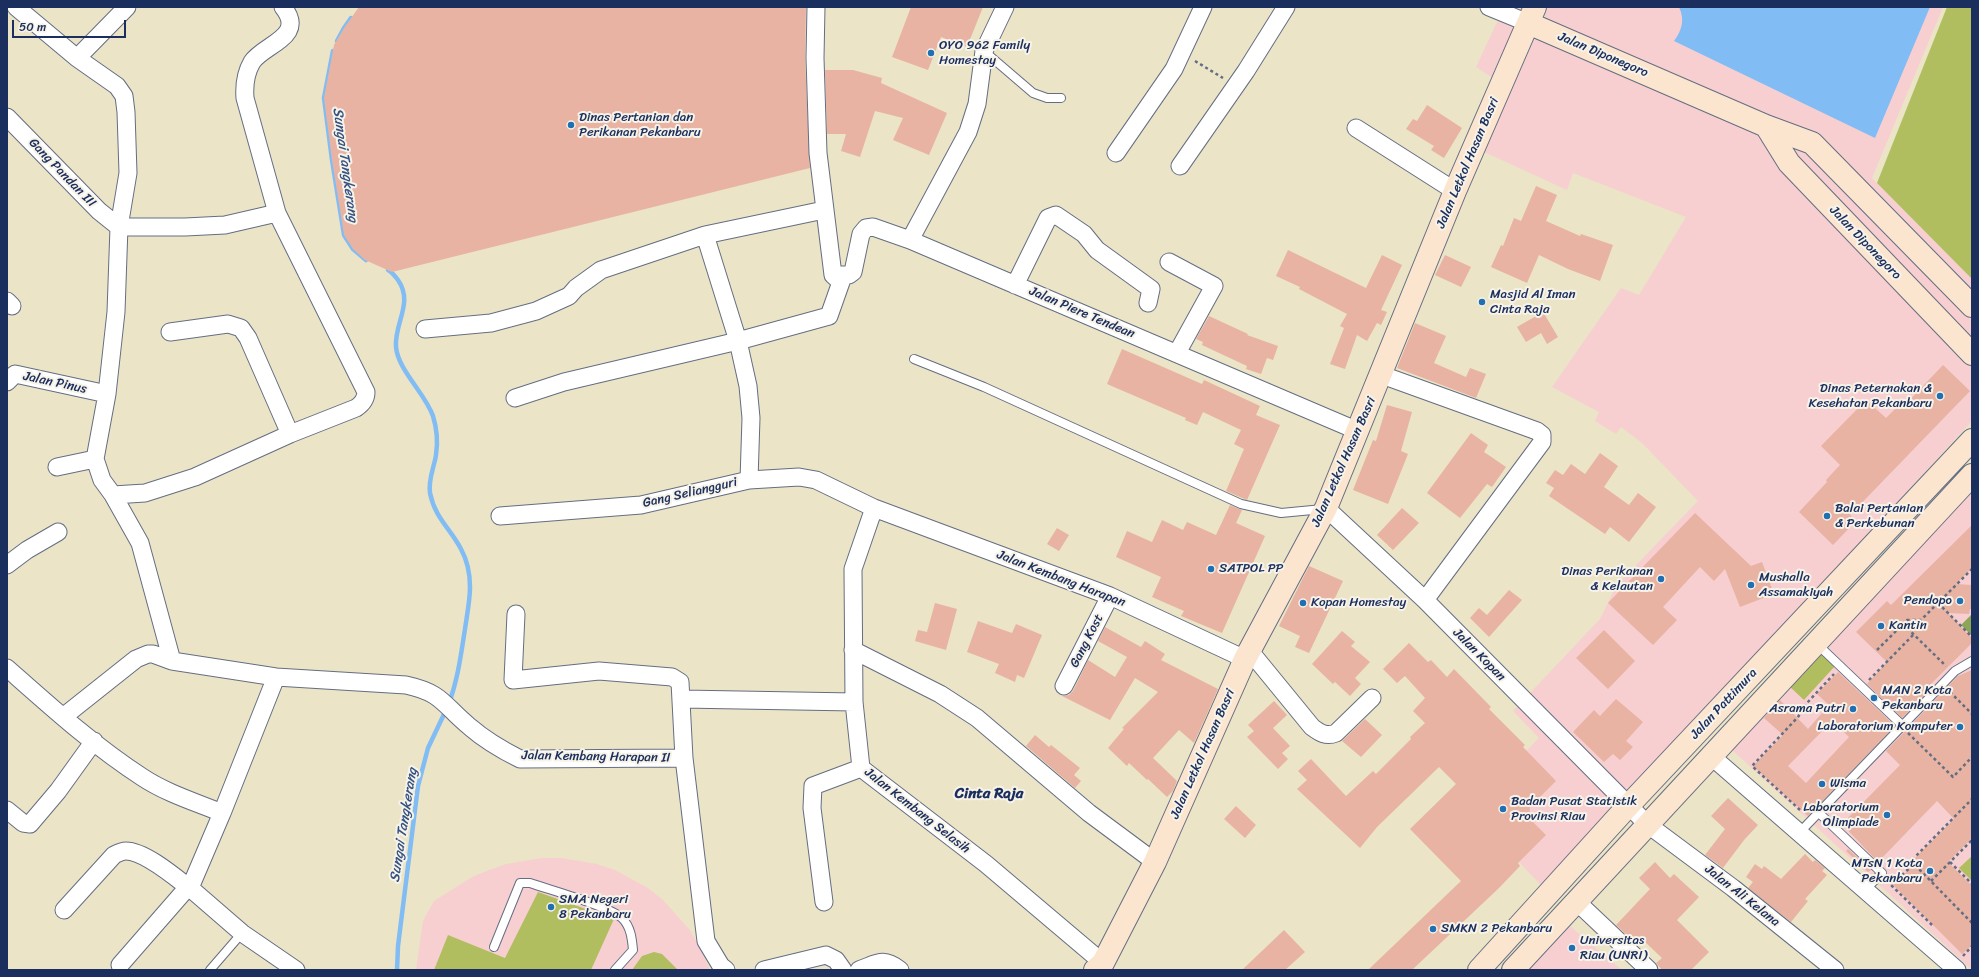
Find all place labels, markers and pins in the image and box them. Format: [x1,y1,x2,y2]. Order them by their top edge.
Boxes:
place label: OYO 962 Family Homestay [939,38,1030,69]
marker: OYO 962 Family Homestay [926,48,936,58]
place label: Dinas Pertanian dan Perikanan Pekanbaru [579,110,701,141]
marker: Dinas Pertanian dan Perikanan Pekanbaru [566,120,576,130]
place label: Masjid Al Iman Cinta Raja [1490,287,1575,318]
marker: Masjid Al Iman Cinta Raja [1477,297,1487,307]
place label: Dinas Peternakan & Kesehatan Pekanbaru [1808,381,1932,412]
marker: Dinas Peternakan & Kesehatan Pekanbaru [1935,391,1945,401]
place label: Balai Pertanian & Perkebunan [1835,501,1923,532]
marker: Balai Pertanian & Perkebunan [1822,511,1832,521]
place label: SATPOL PP [1219,561,1283,577]
marker: SATPOL PP [1206,564,1216,574]
place label: Dinas Perikanan & Kelautan [1561,564,1653,595]
place label: Mushalla Assamakiyah [1759,570,1833,601]
marker: Dinas Perikanan & Kelautan [1656,574,1666,584]
marker: Mushalla Assamakiyah [1746,580,1756,590]
place label: Pendopo [1904,593,1952,609]
place label: Kopan Homestay [1311,595,1406,611]
marker: Pendopo [1955,596,1965,606]
marker: Kopan Homestay [1298,598,1308,608]
place label: Kantin [1889,618,1927,634]
marker: Kantin [1876,621,1886,631]
place label: MAN 2 Kota Pekanbaru [1882,683,1951,714]
marker: MAN 2 Kota Pekanbaru [1869,693,1879,703]
place label: Asrama Putri [1769,701,1845,717]
marker: Asrama Putri [1848,704,1858,714]
place label: Laboratorium Komputer [1818,719,1952,735]
marker: Laboratorium Komputer [1955,722,1965,732]
place label: Wisma [1830,776,1866,792]
marker: Wisma [1817,779,1827,789]
place label: Badan Pusat Statistik Provinsi Riau [1511,794,1637,825]
place label: Laboratorium Olimpiade [1803,800,1879,831]
marker: Badan Pusat Statistik Provinsi Riau [1498,804,1508,814]
marker: Laboratorium Olimpiade [1882,810,1892,820]
place label: MTsN 1 Kota Pekanbaru [1851,856,1922,887]
marker: MTsN 1 Kota Pekanbaru [1925,866,1935,876]
place label: SMA Negeri 8 Pekanbaru [559,892,631,923]
marker: SMA Negeri 8 Pekanbaru [546,902,556,912]
place label: SMKN 2 Pekanbaru [1441,921,1552,937]
marker: SMKN 2 Pekanbaru [1428,924,1438,934]
place label: Universitas Riau (UNRI) [1580,933,1647,964]
marker: Universitas Riau (UNRI) [1567,943,1577,953]

